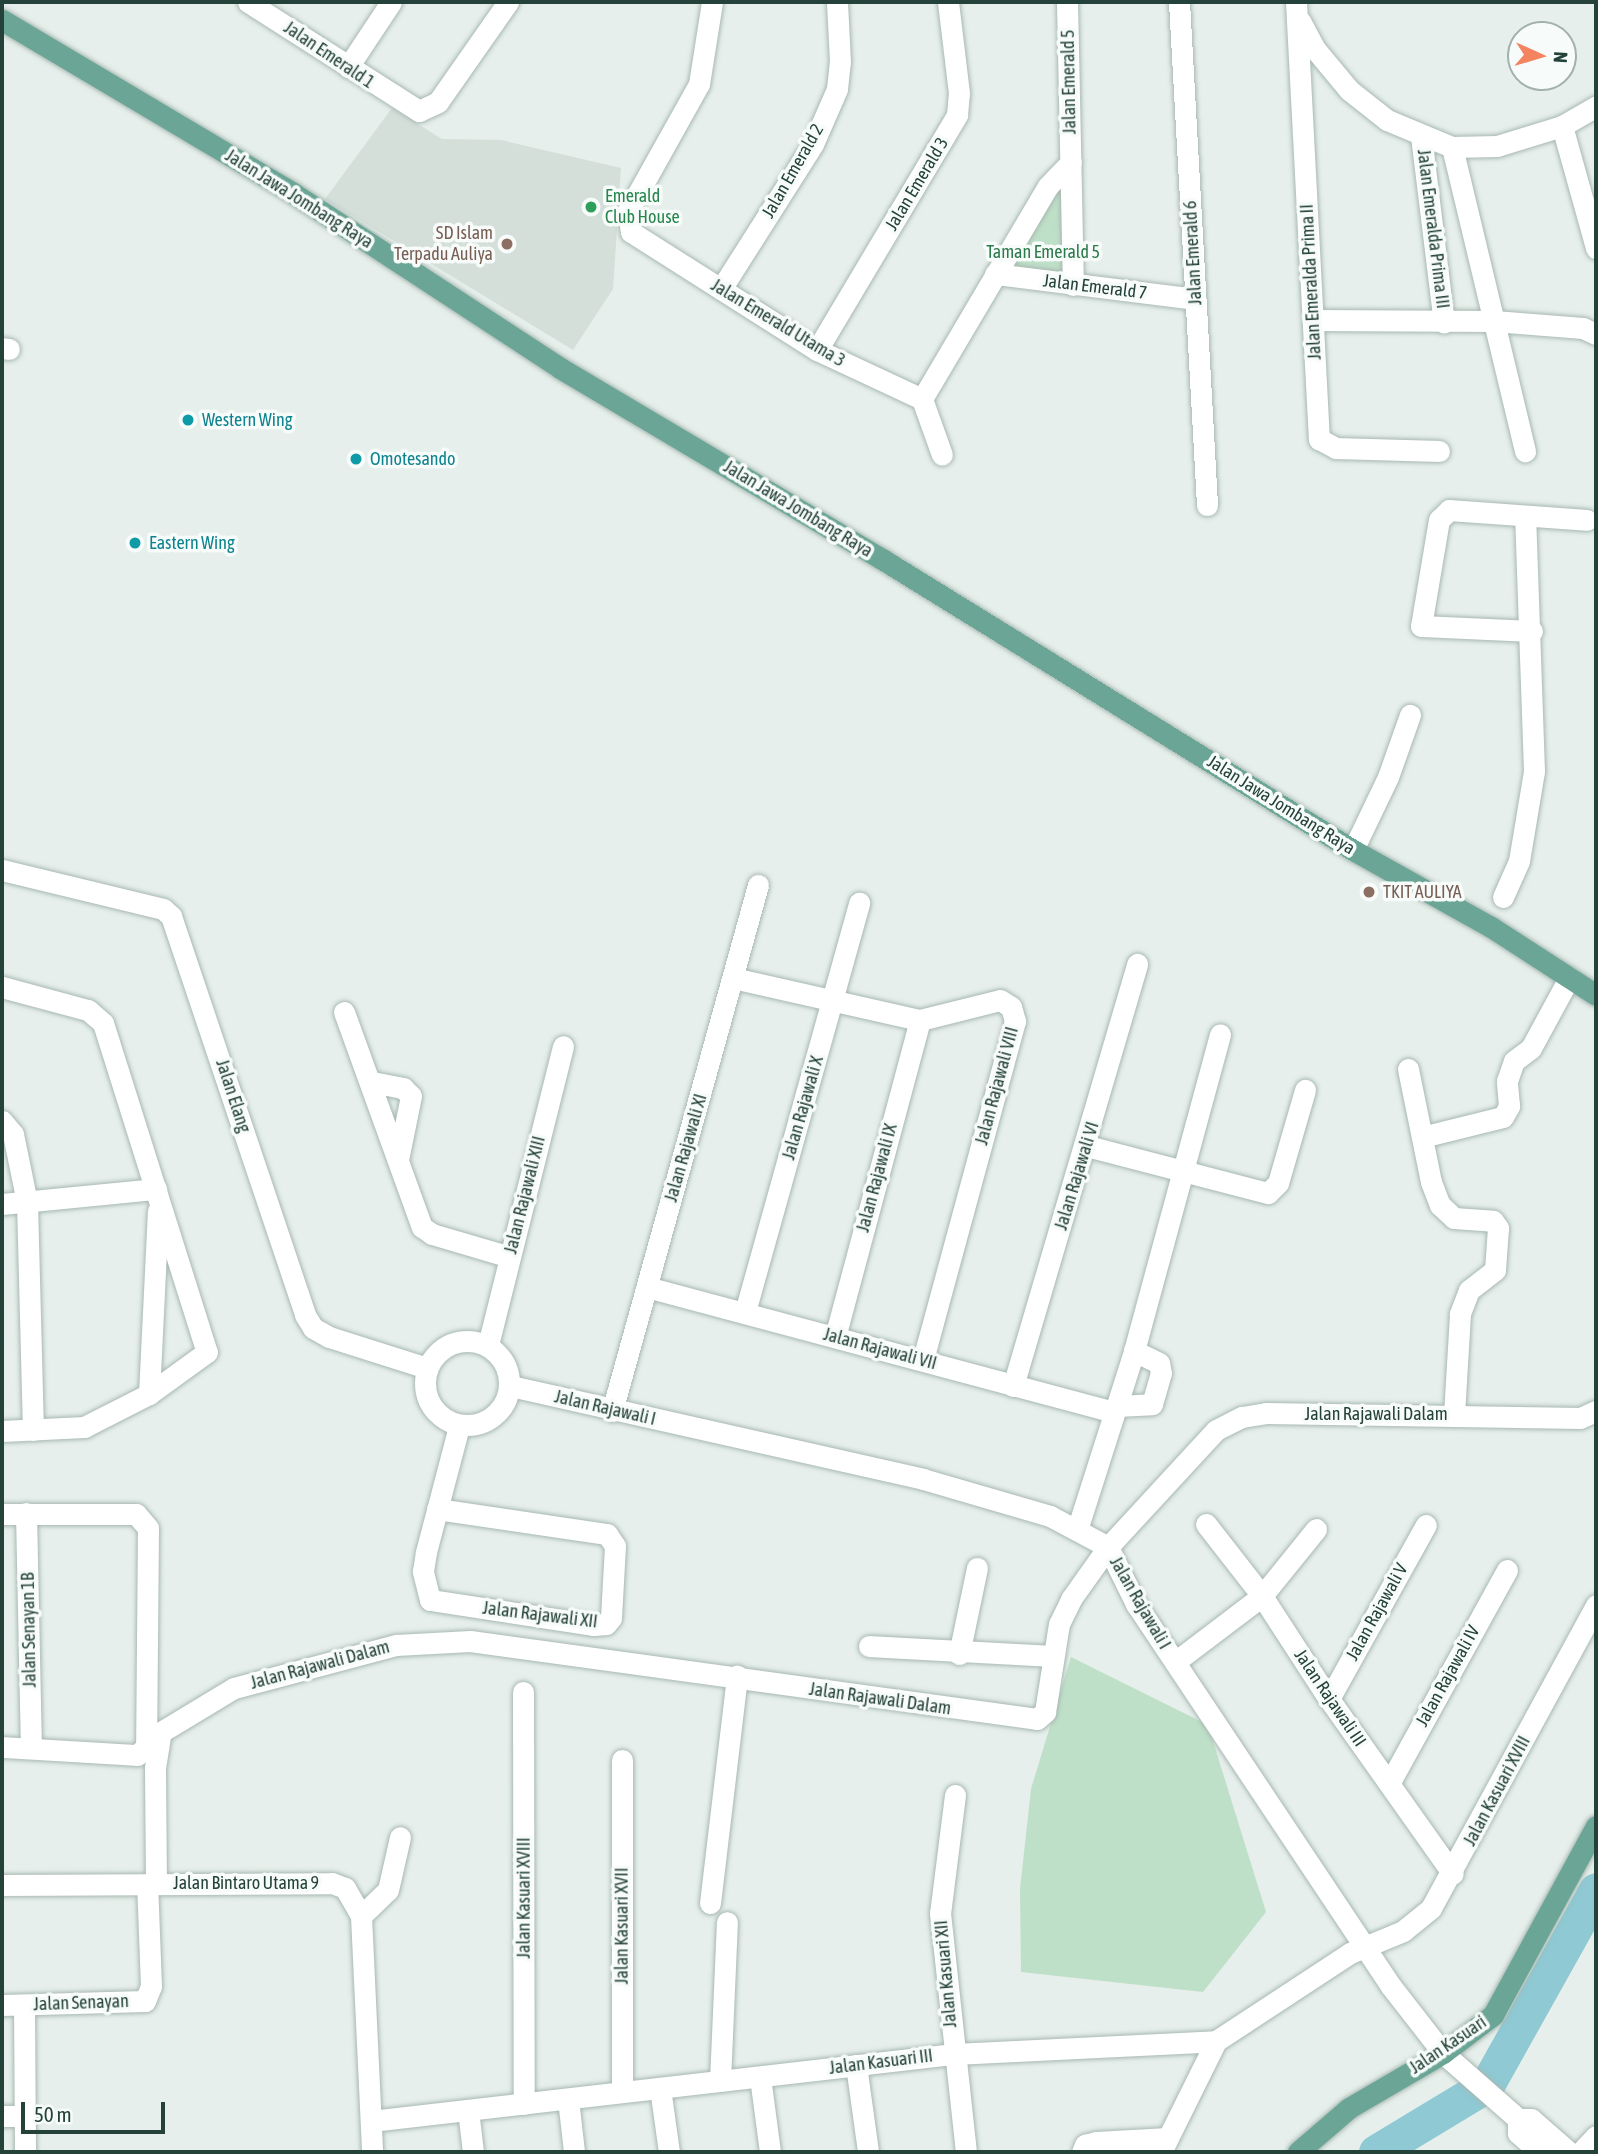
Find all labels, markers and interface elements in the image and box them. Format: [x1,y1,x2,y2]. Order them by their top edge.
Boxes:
street label: Jalan Emerald 1 [280,17,378,93]
north arrow [1507,21,1577,91]
street label: Jalan Emerald 5 [1057,30,1081,134]
text: N [1550,51,1572,64]
street label: Jalan Emerald 2 [757,120,829,222]
street label: Jalan Emerald 3 [881,134,953,234]
street label: Jalan Jawa Jombang Raya [221,145,377,253]
street label: Jalan Emeralda Prima III [1413,148,1453,310]
place label: Emerald Club House [605,186,680,228]
marker: Emerald Club House [583,199,599,215]
street label: Jalan Emerald 6 [1179,200,1207,306]
street label: Jalan Emeralda Prima II [1296,204,1326,360]
place label: SD Islam Terpadu Auliya [394,223,493,266]
marker: SD Islam Terpadu Auliya [499,236,515,252]
park label: Taman Emerald 5 [986,241,1100,263]
street label: Jalan Emerald 7 [1042,270,1148,304]
street label: Jalan Emerald Utama 3 [707,274,849,372]
place label: Western Wing [202,409,292,431]
marker: Western Wing [180,412,196,428]
place label: Omotesando [370,448,456,470]
marker: Omotesando [348,451,364,467]
street label: Jalan Jawa Jombang Raya [720,456,876,562]
place label: Eastern Wing [149,532,235,554]
marker: Eastern Wing [127,535,143,551]
street label: Jalan Jawa Jombang Raya [1203,751,1359,859]
place label: TKIT AULIYA [1383,881,1462,903]
marker: TKIT AULIYA [1361,884,1377,900]
street label: Jalan Rajawali VIII [971,1025,1023,1147]
street label: Jalan Rajawali X [778,1054,828,1162]
street label: Jalan Elang [211,1057,255,1135]
street label: Jalan Rajawali XI [660,1092,712,1204]
street label: Jalan Rajawali VI [1050,1119,1104,1233]
street label: Jalan Rajawali IX [852,1121,902,1235]
street label: Jalan Rajawali XIII [500,1134,550,1256]
street label: Jalan Rajawali VII [821,1323,939,1375]
street label: Jalan Rajawali I [552,1386,658,1430]
street label: Jalan Rajawali Dalam [1304,1403,1448,1425]
street label: Jalan Rajawali I [1105,1553,1175,1653]
street label: Jalan Rajawali V [1342,1560,1412,1664]
street label: Jalan Senayan 1B [17,1572,41,1688]
street label: Jalan Rajawali XII [481,1597,599,1633]
street label: Jalan Rajawali IV [1411,1622,1485,1730]
street label: Jalan Rajawali Dalam [248,1636,392,1694]
street label: Jalan Rajawali III [1290,1645,1370,1751]
street label: Jalan Rajawali Dalam [808,1678,952,1720]
street label: Jalan Kasuari XVIII [1459,1732,1535,1850]
street label: Jalan Kasuari XVIII [513,1837,535,1959]
street label: Jalan Kasuari XVII [611,1868,633,1984]
street label: Jalan Bintaro Utama 9 [173,1872,319,1894]
street label: Jalan Kasuari XII [931,1919,961,2029]
street label: Jalan Senayan [33,1991,129,2015]
street label: Jalan Kasuari [1405,2011,1491,2079]
street label: Jalan Kasuari III [828,2045,934,2079]
scale bar [24,2088,168,2132]
text: 50 m [34,2102,72,2126]

